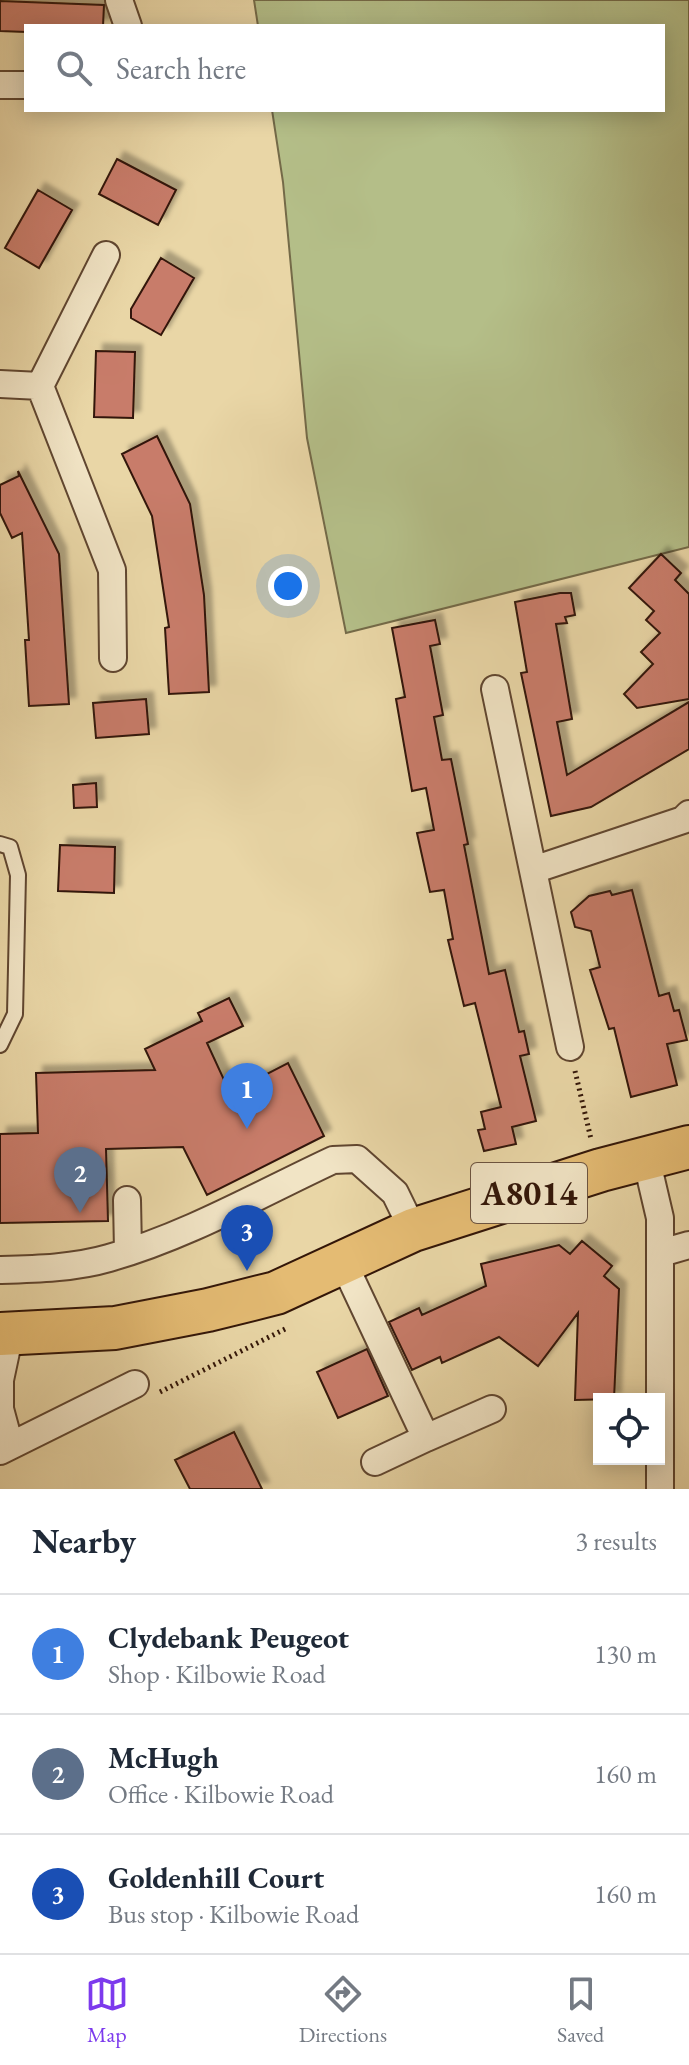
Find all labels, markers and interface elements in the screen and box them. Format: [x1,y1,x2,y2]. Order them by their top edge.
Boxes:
search box [24,24,665,112]
icon: search [52,46,96,90]
text: Search here [116,49,246,88]
your location [268,566,308,606]
pin: 1 [221,1063,273,1129]
pin: 2 [54,1147,106,1213]
road number: A8014 [471,1163,587,1223]
pin: 3 [221,1205,273,1271]
map controls [593,1393,665,1465]
button: locate [593,1393,665,1465]
text: Nearby [32,1519,136,1563]
text: 3 results [576,1524,657,1558]
text: Clydebank Peugeot [108,1618,349,1657]
text: 1 [51,1637,65,1671]
text: 130 m [594,1637,657,1671]
text: Shop · Kilbowie Road [108,1657,326,1691]
text: McHugh [108,1738,219,1777]
text: 2 [51,1757,65,1791]
text: 160 m [594,1757,657,1791]
text: Office · Kilbowie Road [108,1777,334,1811]
text: Goldenhill Court [108,1858,324,1897]
text: 3 [51,1877,65,1911]
text: 160 m [594,1877,657,1911]
text: Bus stop · Kilbowie Road [108,1897,359,1931]
tab: Map [85,1972,129,2049]
tab: Directions [299,1972,387,2049]
tab: Saved [557,1972,604,2049]

